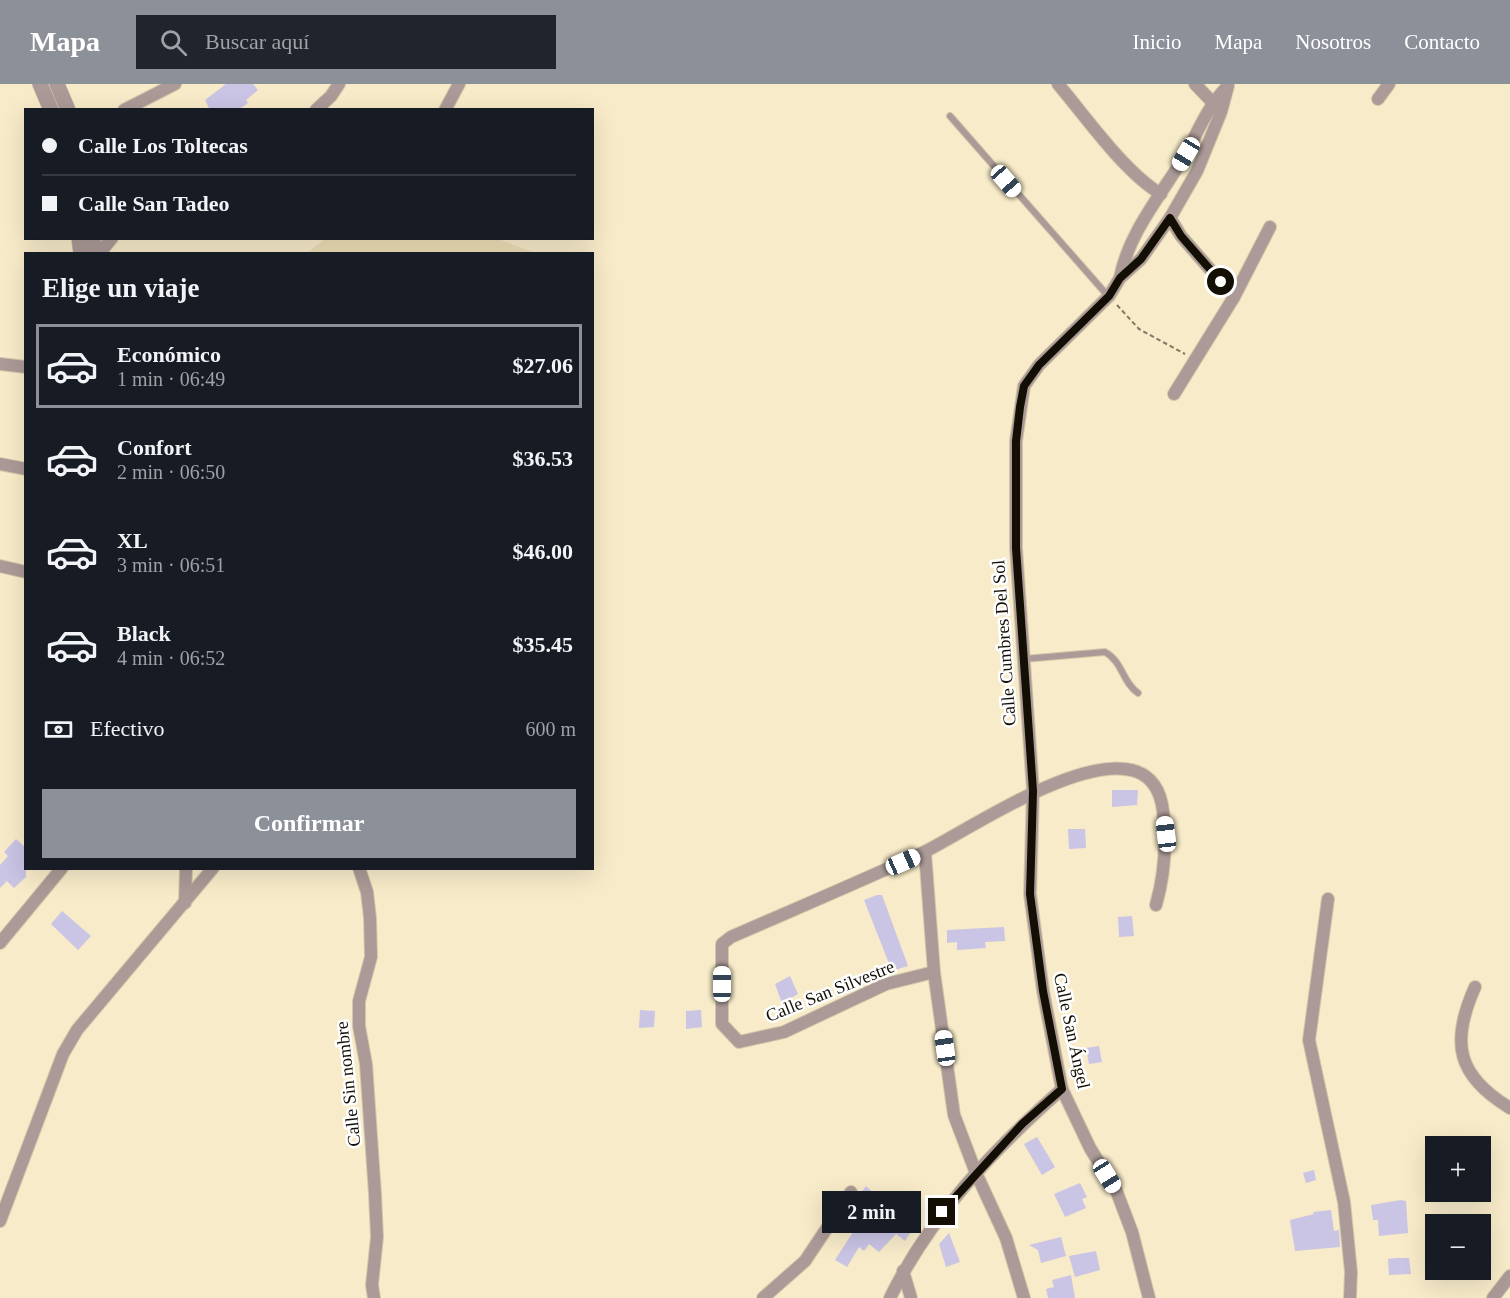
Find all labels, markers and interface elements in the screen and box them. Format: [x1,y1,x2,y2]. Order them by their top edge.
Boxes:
search box [136,15,556,69]
text: Mapa [30,26,100,57]
icon: search [157,26,190,59]
text: Buscar aquí [205,29,309,54]
text: Inicio [1133,30,1182,54]
text: Mapa [1215,30,1262,54]
text: Nosotros [1295,30,1371,54]
text: Contacto [1404,30,1480,54]
text: Calle Los Toltecas [78,133,248,158]
car [1169,134,1203,174]
car [987,162,1025,200]
text: Calle San Tadeo [78,191,230,216]
route start [1207,268,1234,295]
text: Elige un viaje [42,273,200,303]
icon: car [45,339,99,393]
text: Económico [117,342,221,367]
text: $27.06 [513,353,573,378]
text: 1 min · 06:49 [117,368,225,390]
icon: car [45,432,99,486]
text: Confort [117,435,192,460]
text: $36.53 [513,446,573,471]
text: 2 min · 06:50 [117,461,225,483]
icon: car [45,525,99,579]
text: XL [117,528,148,553]
text: $46.00 [513,539,573,564]
text: 3 min · 06:51 [117,554,225,576]
street label: Calle Cumbres Del Sol [988,559,1020,727]
icon: car [45,618,99,672]
text: Black [117,621,171,646]
text: $35.45 [513,632,573,657]
text: 4 min · 06:52 [117,647,225,669]
icon: cash [42,713,75,746]
text: Efectivo [90,716,165,741]
text: 600 m [525,718,576,740]
button: Confirmar [42,789,576,858]
car [1155,815,1177,853]
car [883,846,923,878]
street label: Calle San Silvestre [763,956,897,1026]
car [713,966,731,1002]
street label: Calle San Ángel [1050,971,1095,1091]
street label: Calle Sin nombre [331,1020,365,1148]
car [934,1029,956,1067]
map controls [1425,1136,1491,1280]
button: + [1425,1136,1491,1202]
car [1090,1156,1124,1196]
callout: 2 min [822,1191,921,1233]
route end [928,1198,955,1225]
text: 2 min [847,1201,896,1223]
button: − [1425,1214,1491,1280]

